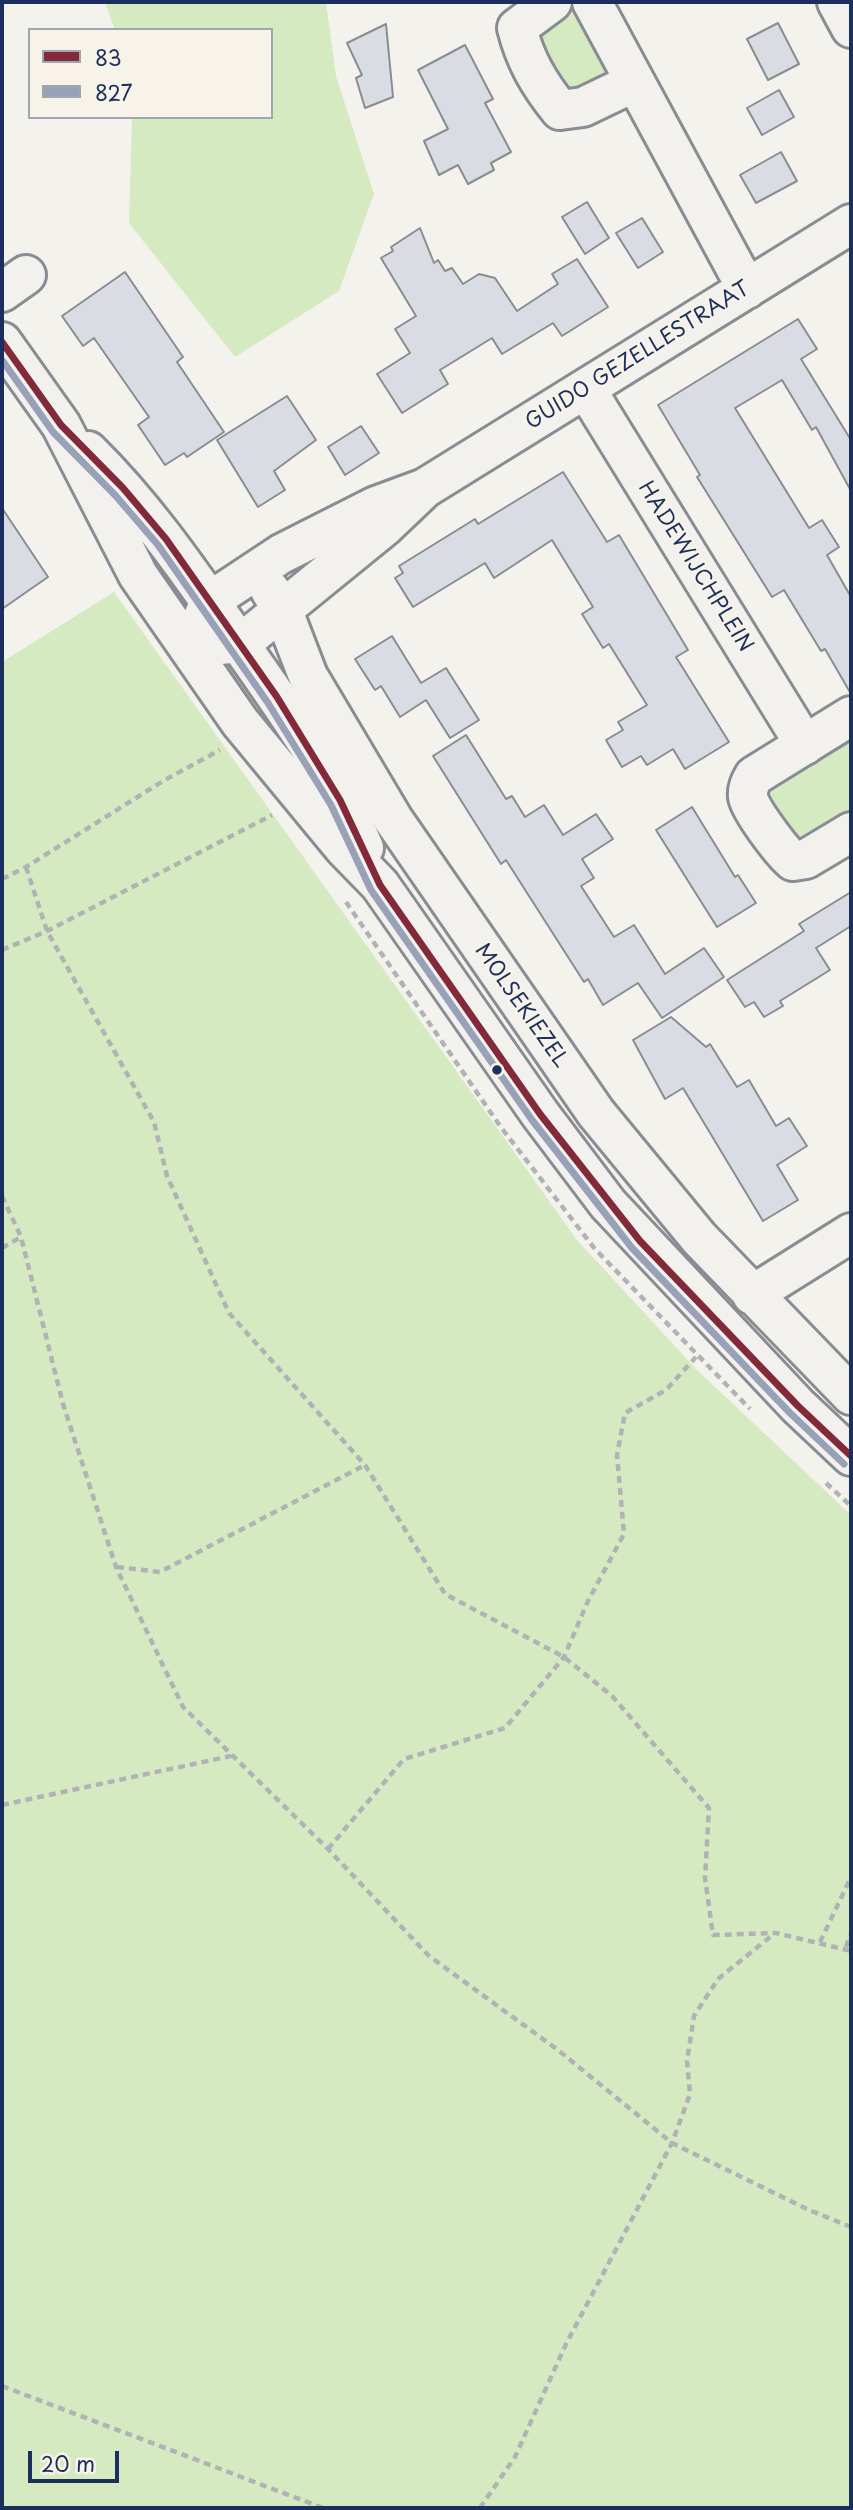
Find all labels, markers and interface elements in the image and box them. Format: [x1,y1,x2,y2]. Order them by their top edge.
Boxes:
legend [28,28,273,119]
text: 83 [95,41,122,73]
text: 827 [95,76,132,108]
street label: GUIDO GEZELLESTRAAT [521,277,755,435]
street label: HADEWIJCHPLEIN [632,477,758,657]
street label: MOLSEKIEZEL [469,939,573,1073]
unlabelled marker [490,1063,504,1077]
scale bar [32,2436,122,2480]
text: 20 m [41,2447,95,2479]

